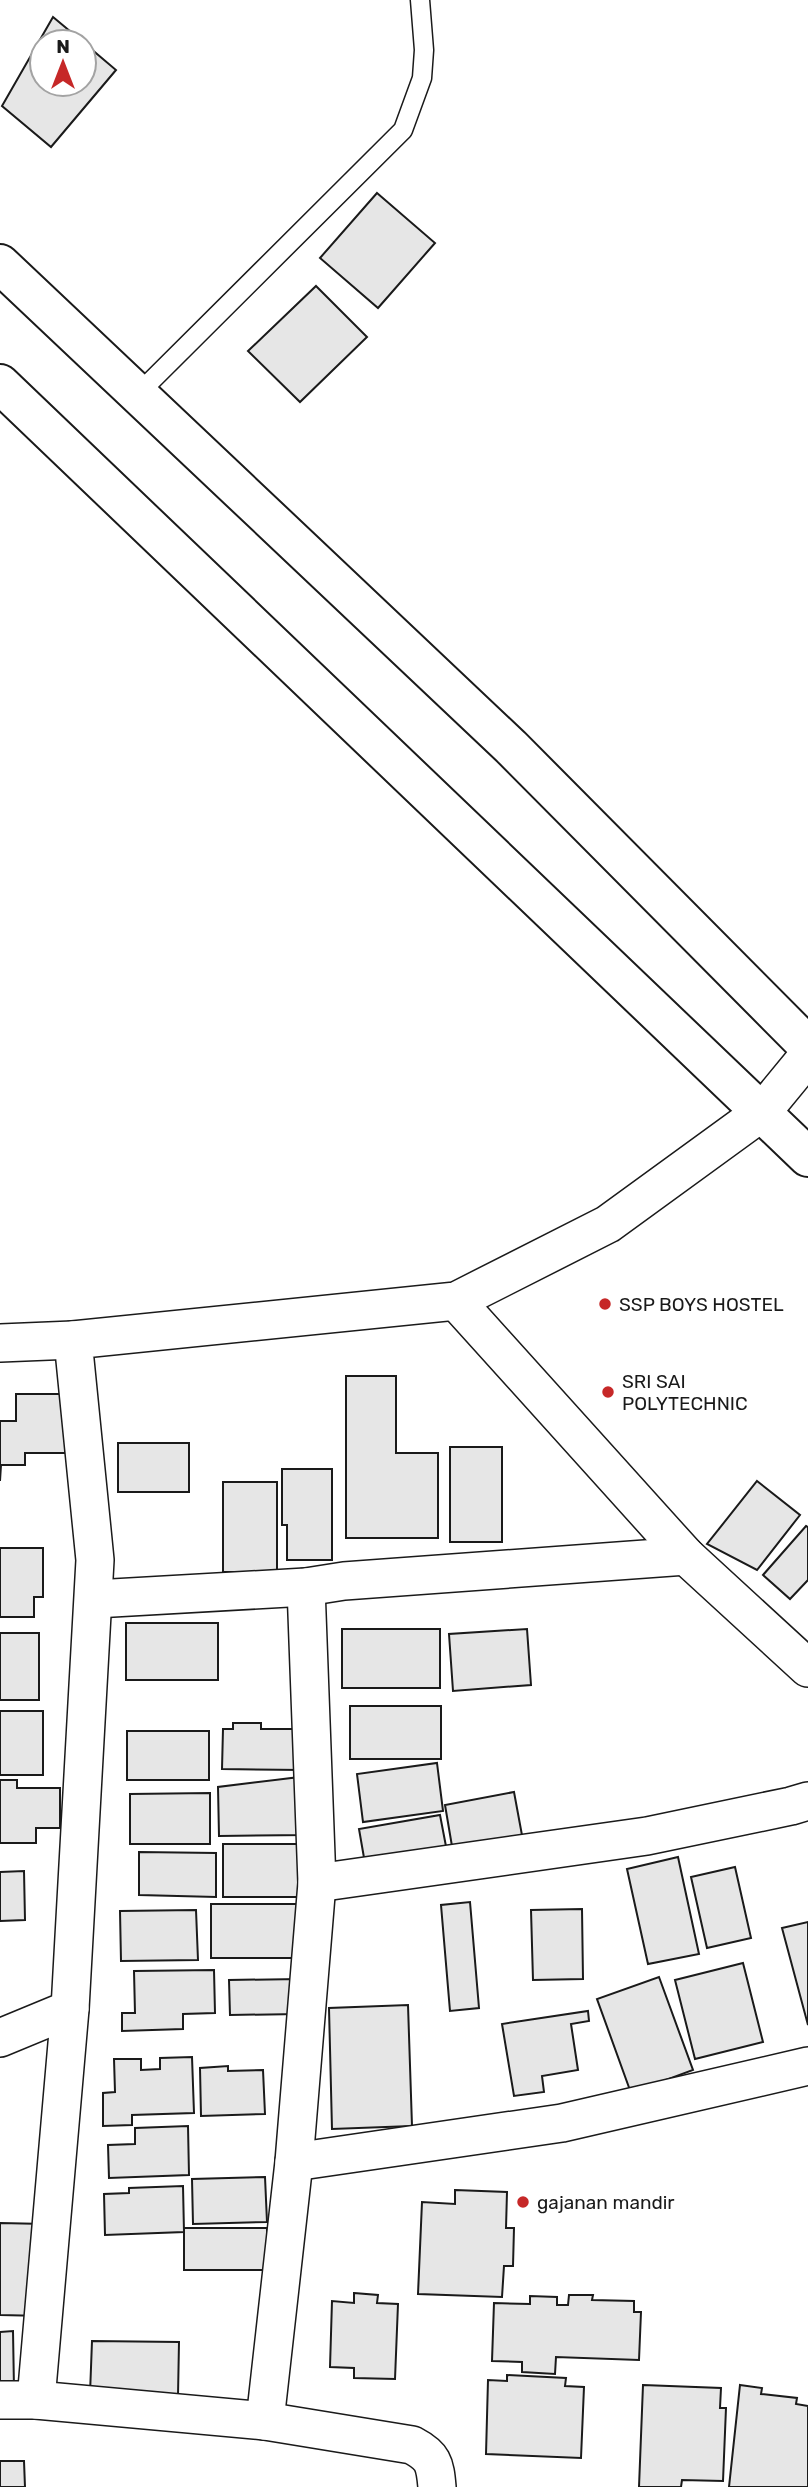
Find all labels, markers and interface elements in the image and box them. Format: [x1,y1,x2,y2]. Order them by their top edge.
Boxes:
north arrow [28,28,98,98]
text: N [56,35,70,58]
place label: SSP BOYS HOSTEL [619,1293,784,1316]
marker: SSP BOYS HOSTEL [597,1296,613,1312]
place label: SRI SAI POLYTECHNIC [622,1370,748,1415]
marker: SRI SAI POLYTECHNIC [600,1384,616,1400]
place label: gajanan mandir [537,2191,675,2214]
marker: gajanan mandir [515,2194,531,2210]

